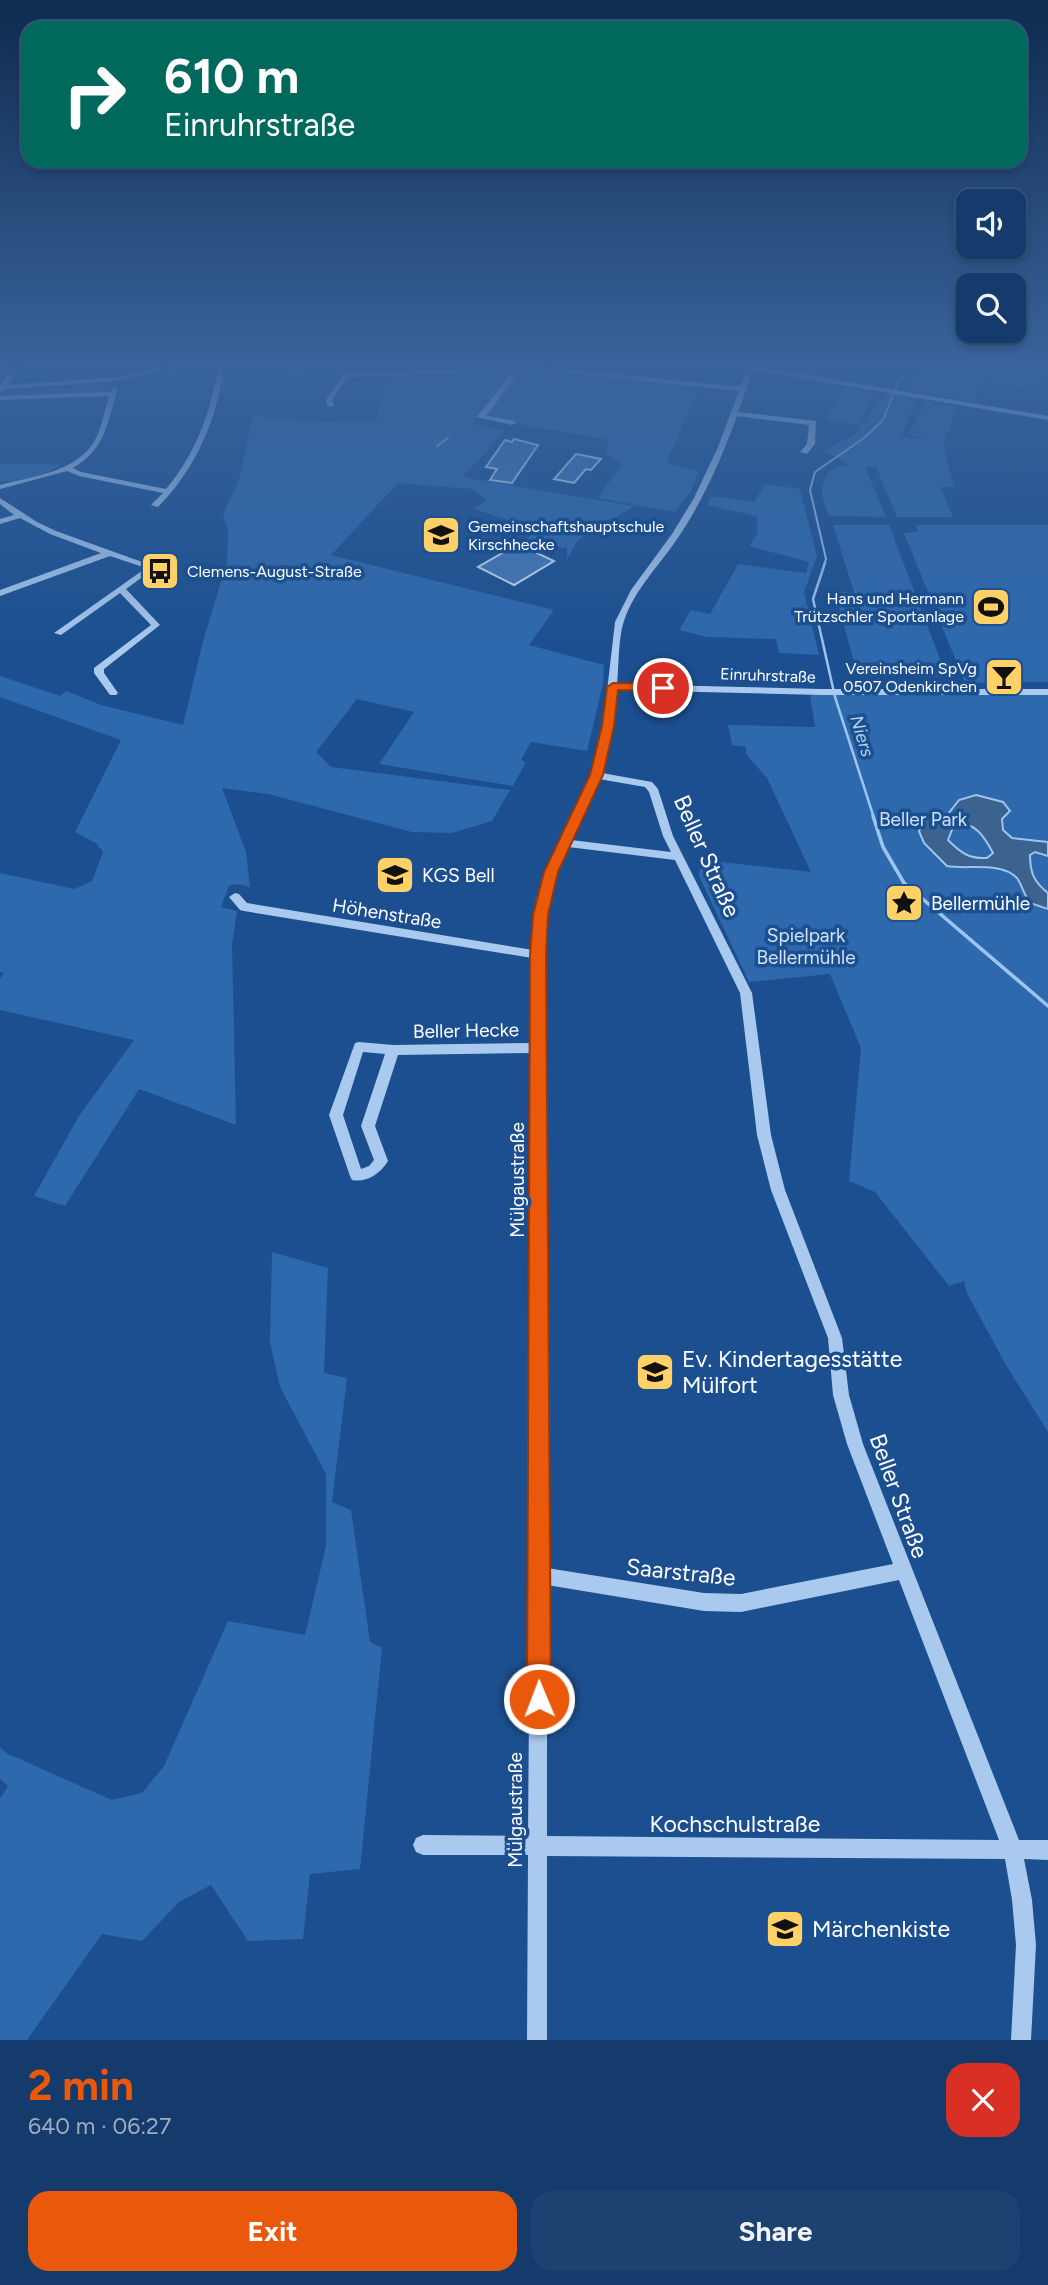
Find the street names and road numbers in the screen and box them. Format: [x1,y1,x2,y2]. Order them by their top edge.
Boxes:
street label: Einruhrstraße [720,664,816,687]
street label: Beller Straße [668,791,746,921]
street label: Höhenstraße [331,894,443,933]
street label: Beller Hecke [413,1018,519,1043]
street label: Mülgaustraße [506,1122,529,1238]
street label: Beller Straße [864,1430,934,1562]
street label: Saarstraße [625,1552,737,1592]
street label: Mülgaustraße [504,1752,527,1868]
street label: Kochschulstraße [650,1810,820,1838]

